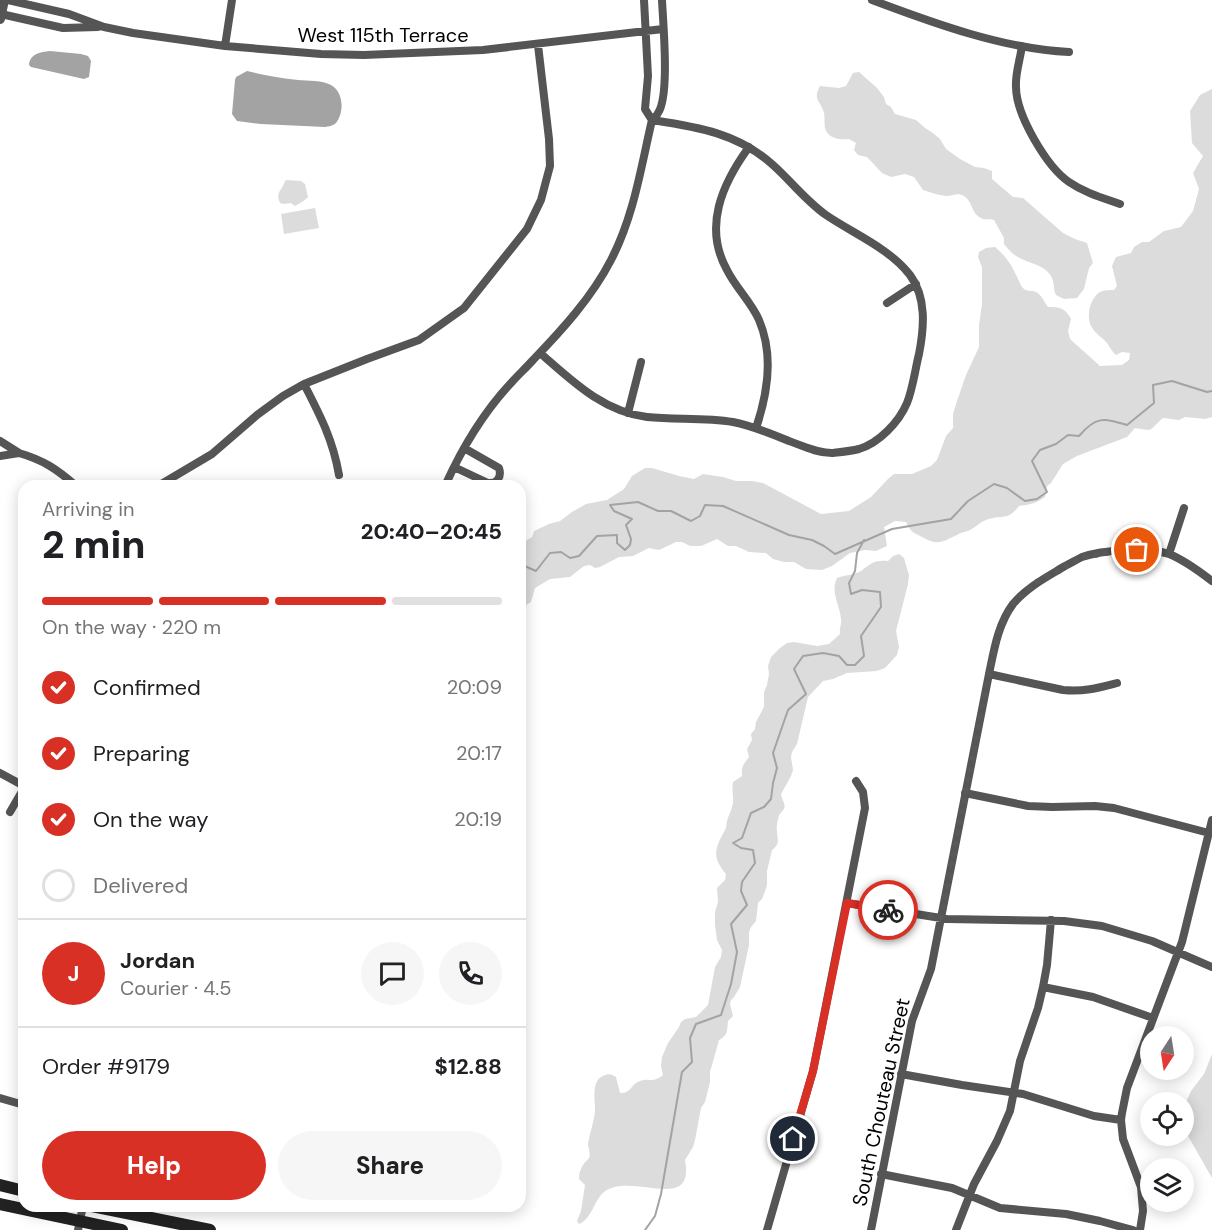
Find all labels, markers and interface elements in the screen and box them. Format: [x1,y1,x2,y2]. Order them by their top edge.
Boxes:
street label: West 115th Terrace [297,22,469,48]
text: Arriving in [42,496,134,522]
text: 20:40–20:45 [361,517,502,546]
text: 2 min [42,519,146,570]
pin [1111,524,1162,575]
icon: bag [1120,533,1153,566]
text: On the way · 220 m [42,614,221,640]
icon: check [42,671,75,704]
text: Confirmed [93,673,201,702]
text: 20:09 [447,674,502,700]
icon: check [42,737,75,770]
text: Preparing [93,739,190,768]
text: 20:17 [456,740,502,766]
icon: check [42,803,75,836]
text: On the way [93,805,208,834]
text: 20:19 [454,806,502,832]
text: Delivered [93,871,188,900]
courier [858,880,918,940]
icon: bike [872,894,905,927]
button: chat [361,942,424,1005]
button: phone [439,942,502,1005]
text: Jordan [120,946,195,975]
text: J [68,959,79,988]
text: Courier · 4.5 [120,975,232,1001]
street label: South Chouteau Street [846,995,916,1208]
north arrow [1140,1026,1194,1080]
map controls [1140,1026,1194,1212]
text: Order #9179 [42,1052,170,1081]
text: $12.88 [435,1052,502,1081]
button: locate [1140,1092,1194,1146]
pin [767,1113,818,1164]
icon: home [776,1122,809,1155]
button: Help [42,1131,266,1200]
button: Share [278,1131,502,1200]
button: layers [1140,1158,1194,1212]

